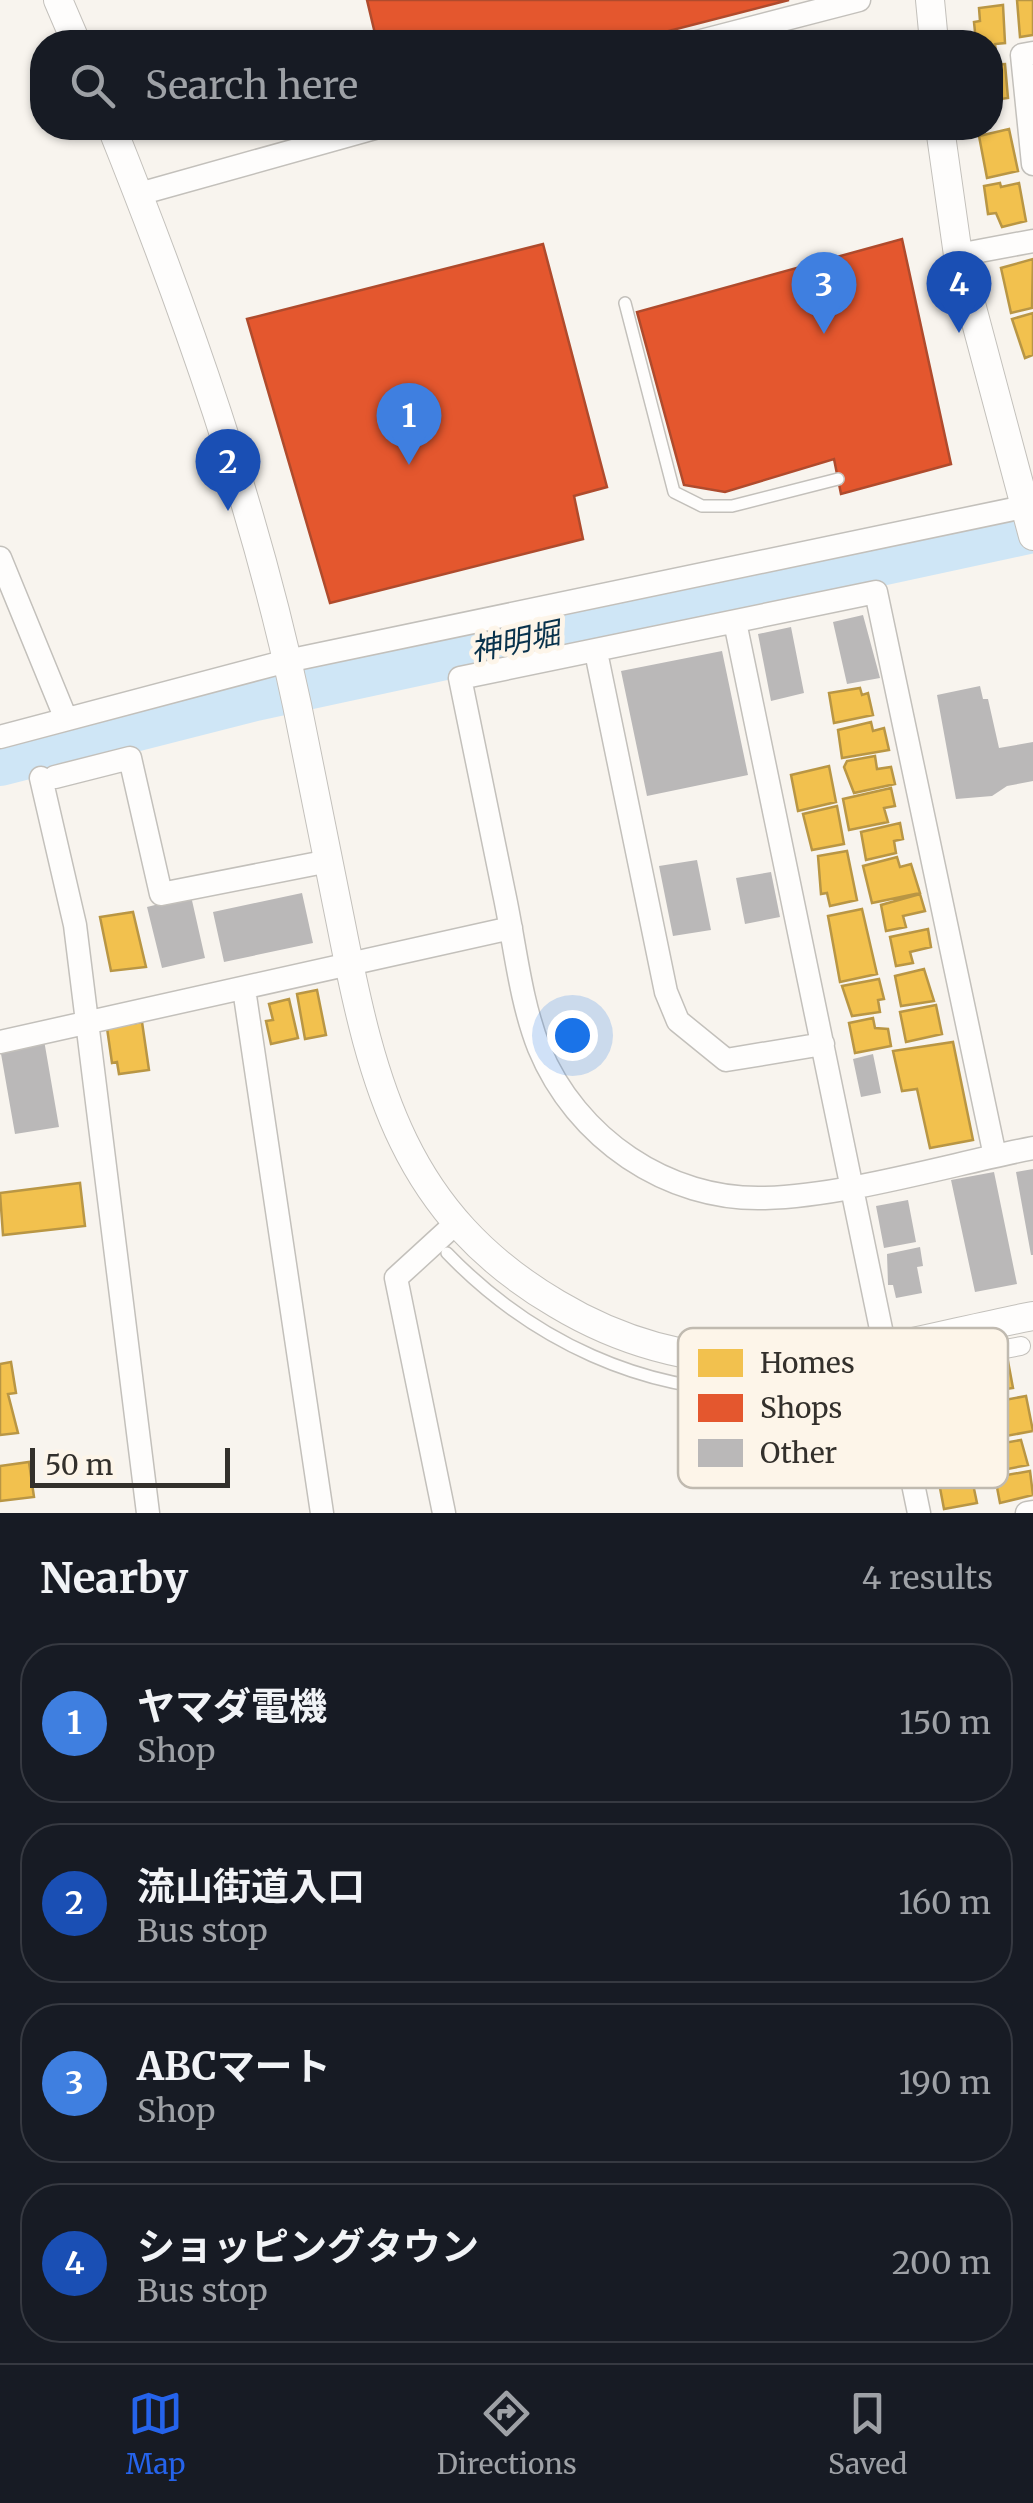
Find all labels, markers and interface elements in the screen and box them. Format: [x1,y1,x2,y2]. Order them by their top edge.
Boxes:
search box [30,30,1003,140]
icon: search [65,58,120,113]
text: Search here [145,62,358,109]
pin: 4 [926,250,992,333]
pin: 3 [792,252,856,334]
pin: 1 [376,382,442,465]
pin: 2 [196,428,260,511]
water label: 神明堀 [467,612,567,669]
your location [547,1010,598,1061]
legend [678,1328,1008,1488]
text: Homes [760,1345,855,1381]
text: Shops [760,1390,842,1426]
text: Other [760,1435,837,1471]
scale bar [30,1443,230,1488]
text: 50 m [45,1447,113,1483]
text: Nearby [40,1552,188,1604]
text: 4 results [862,1558,993,1598]
text: ヤマダ電機 [137,1683,327,1730]
text: 1 [67,1703,82,1743]
text: 150 m [899,1703,991,1743]
text: Shop [137,1731,215,1771]
text: 流山街道入口 [137,1863,365,1910]
text: 2 [65,1883,84,1923]
text: 160 m [899,1883,991,1923]
text: Bus stop [137,1911,268,1951]
text: ABCマート [137,2043,331,2090]
text: 3 [65,2063,84,2103]
text: 190 m [899,2063,991,2103]
text: Shop [137,2091,215,2131]
text: ショッピングタウン [137,2223,479,2270]
text: 4 [64,2243,85,2283]
text: 200 m [892,2243,991,2283]
text: Bus stop [137,2271,268,2311]
tab: Map [126,2386,185,2482]
tab: Directions [437,2386,577,2482]
tab: Saved [828,2386,907,2482]

